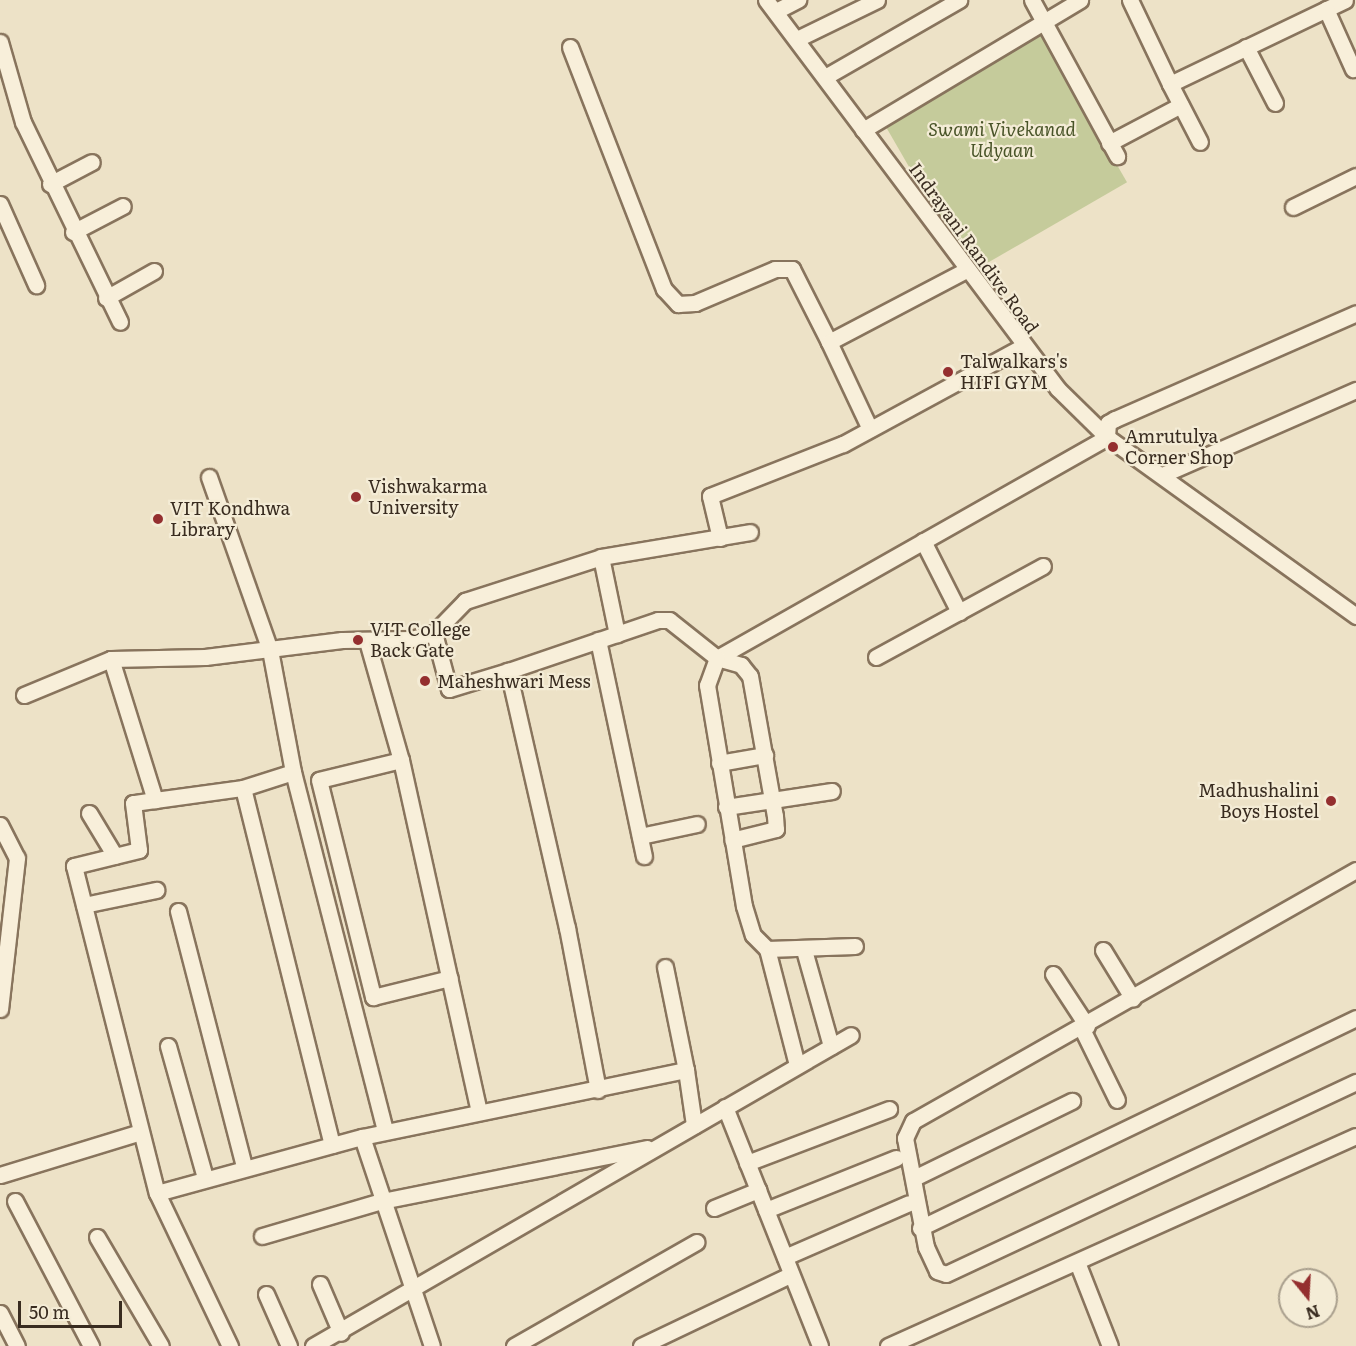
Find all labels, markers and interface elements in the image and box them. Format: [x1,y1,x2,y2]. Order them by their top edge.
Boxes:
park label: Swami Vivekanad Udyaan [928,119,1076,162]
street label: Indrayani Randive Road [905,158,1043,338]
place label: Talwalkars's HIFI GYM [960,351,1067,394]
marker: Talwalkars's HIFI GYM [941,365,955,379]
place label: Amrutulya Corner Shop [1125,426,1234,468]
marker: Amrutulya Corner Shop [1106,440,1120,454]
place label: Vishwakarma University [368,476,488,518]
marker: Vishwakarma University [349,490,363,504]
place label: VIT Kondhwa Library [170,498,290,540]
marker: VIT Kondhwa Library [151,512,165,526]
place label: VIT College Back Gate [370,619,471,662]
marker: VIT College Back Gate [351,633,365,647]
place label: Maheshwari Mess [437,670,591,692]
marker: Maheshwari Mess [418,674,432,688]
place label: Madhushalini Boys Hostel [1198,780,1319,822]
marker: Madhushalini Boys Hostel [1324,794,1338,808]
north arrow [1278,1268,1338,1328]
scale bar [21,1289,124,1327]
text: 50 m [29,1298,70,1325]
text: N [1303,1300,1323,1327]

